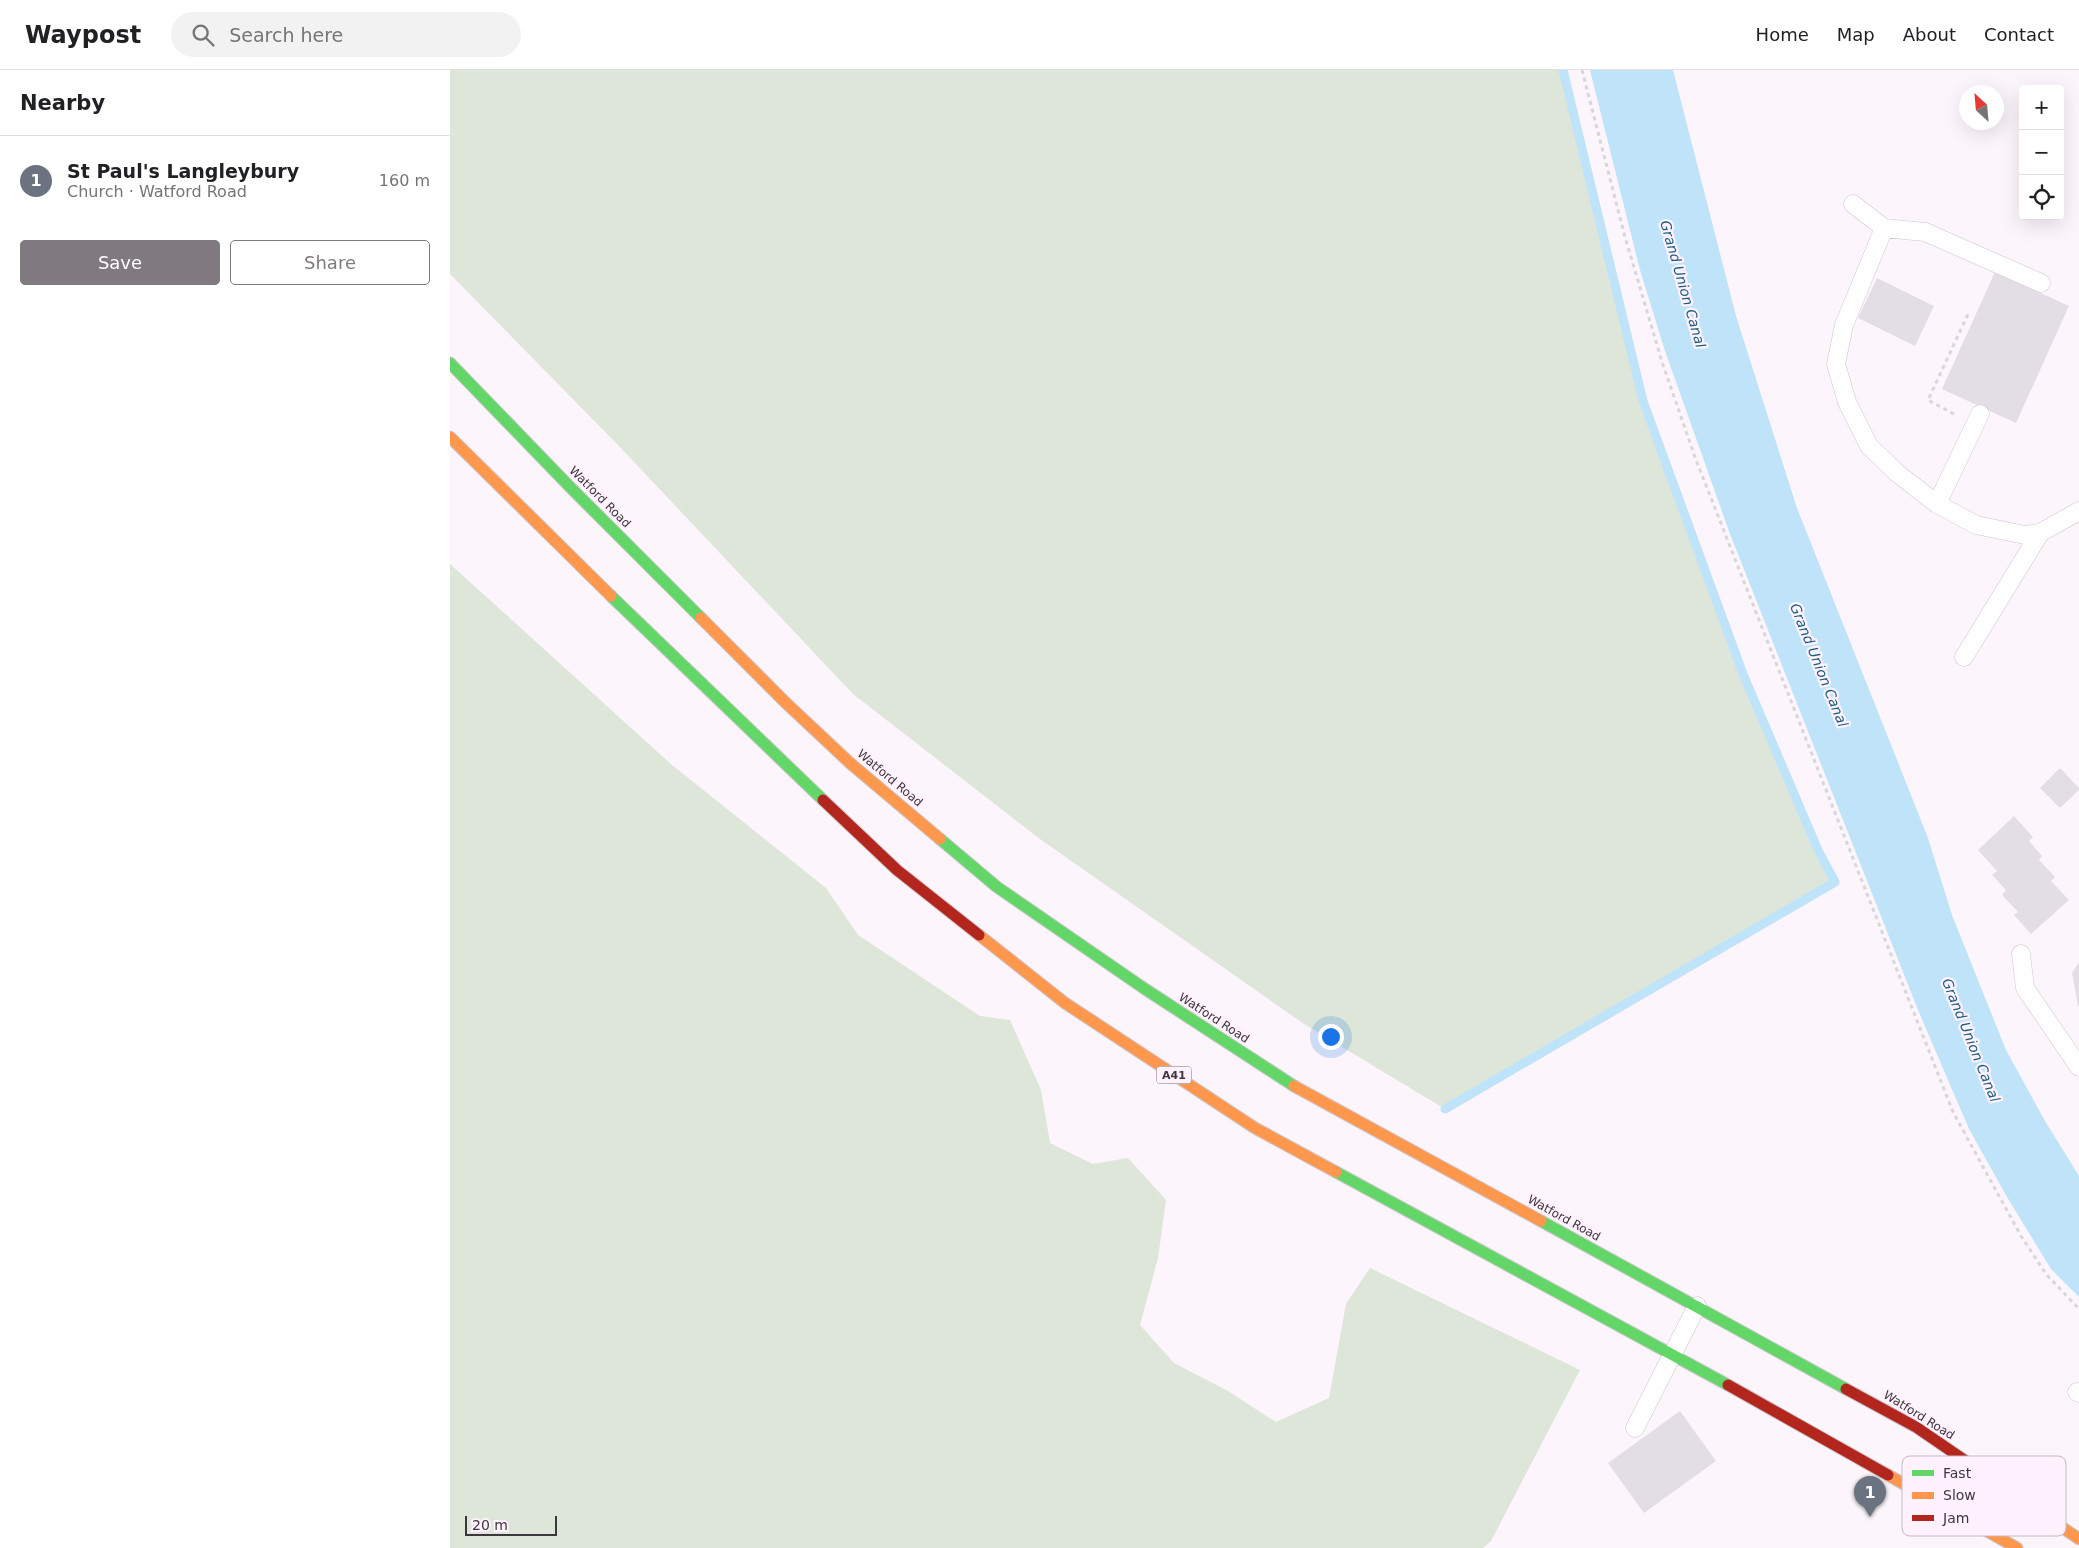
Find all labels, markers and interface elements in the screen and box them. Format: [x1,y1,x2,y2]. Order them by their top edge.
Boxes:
search box [171,12,521,57]
text: Waypost [25,21,141,49]
icon: search [189,21,217,49]
text: Search here [229,24,343,46]
text: Home [1756,24,1809,45]
text: Map [1837,24,1875,45]
text: About [1903,24,1956,45]
text: Contact [1984,24,2054,45]
north arrow [1959,85,2004,130]
map controls [2019,85,2064,220]
button: + [2019,85,2064,130]
text: Nearby [20,91,105,115]
button: − [2019,130,2064,175]
text: St Paul's Langleybury [67,160,299,182]
text: 1 [30,171,42,190]
text: 160 m [379,171,430,190]
button: locate [2019,175,2064,220]
text: Church · Watford Road [67,182,247,201]
water label: Grand Union Canal [1657,218,1709,350]
button: Save [20,240,220,285]
button: Share [230,240,430,285]
street label: Watford Road [566,463,634,531]
water label: Grand Union Canal [1787,601,1851,729]
street label: Watford Road [854,747,926,809]
water label: Grand Union Canal [1939,976,2003,1104]
street label: Watford Road [1176,990,1252,1046]
your location [1318,1024,1344,1050]
road number: A41 [1156,1066,1192,1084]
street label: Watford Road [1525,1192,1603,1244]
street label: Watford Road [1881,1388,1957,1442]
legend [1902,1456,2066,1536]
text: Fast [1943,1465,1972,1481]
pin: 1 [1854,1476,1886,1517]
text: Slow [1943,1487,1976,1503]
text: Jam [1942,1510,1969,1526]
scale bar [465,1513,558,1536]
text: 20 m [472,1517,508,1533]

